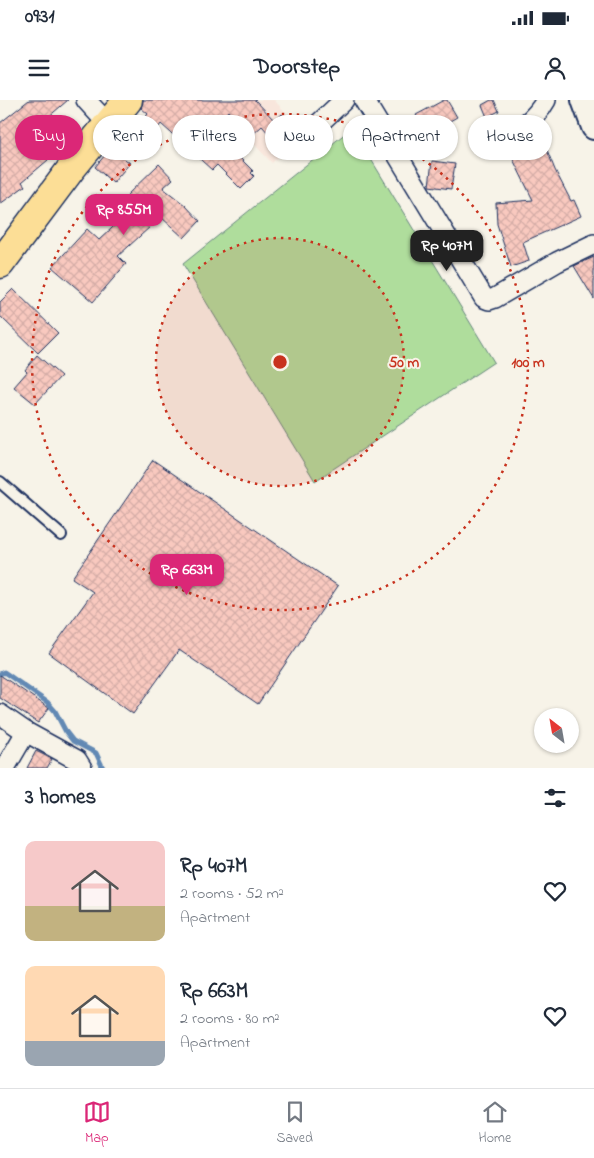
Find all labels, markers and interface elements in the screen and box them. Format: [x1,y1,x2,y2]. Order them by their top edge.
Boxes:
text: 09:31 [25,4,54,31]
text: Doorstep [254,52,340,84]
icon: menu [25,54,53,82]
icon: person [541,54,569,82]
chip: Buy [15,115,83,160]
chip: Rent [93,115,162,160]
chip: Filters [172,115,255,160]
chip: New [265,115,333,160]
chip: Apartment [343,115,458,160]
chip: House [468,115,552,160]
pin: Rp 855M [78,194,170,236]
text: Rp 855M [96,198,152,222]
pin: Rp 407M [401,230,493,272]
text: Rp 407M [421,234,473,258]
text: 50 m [389,352,420,374]
text: 100 m [511,352,545,374]
centre of rings [271,353,289,371]
pin: Rp 663M [141,554,233,596]
text: Rp 663M [161,558,213,582]
north arrow [534,708,579,752]
map controls [534,708,579,753]
text: 3 homes [25,783,96,813]
icon: filters [541,784,569,812]
text: Rp 407M [180,852,247,882]
icon: home [65,861,125,921]
icon: heart [541,877,569,905]
text: 2 rooms · 52 m² [180,882,284,906]
text: Apartment [180,906,250,930]
text: Rp 663M [180,977,248,1007]
icon: home [65,986,125,1046]
icon: heart [541,1002,569,1030]
text: 2 rooms · 80 m² [180,1007,280,1031]
text: Apartment [180,1031,250,1055]
tab: Map [83,1098,111,1149]
tab: Saved [276,1098,313,1149]
tab: Home [479,1098,511,1149]

